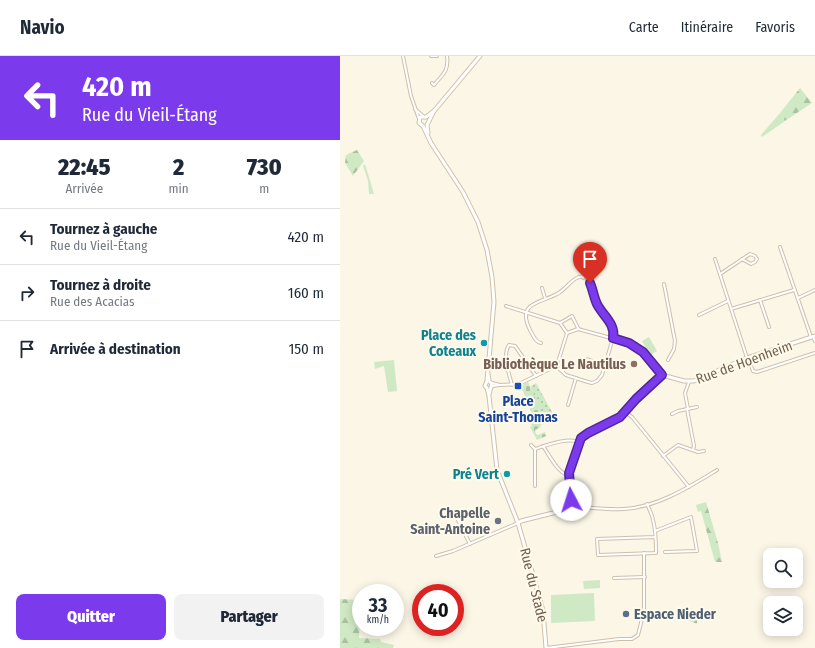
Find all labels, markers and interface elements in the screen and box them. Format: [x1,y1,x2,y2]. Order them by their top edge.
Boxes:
text: Navio [20,16,65,39]
text: Carte [629,19,659,36]
text: Itinéraire [681,19,733,36]
text: Favoris [755,19,795,36]
text: 420 m [82,70,152,103]
icon: left [16,72,68,124]
text: Rue du Vieil-Étang [82,104,217,126]
text: 22:45 [58,153,110,181]
text: 2 [173,153,184,181]
text: 730 [247,153,282,181]
text: Arrivée [65,181,103,196]
text: min [169,181,189,196]
text: m [259,181,269,196]
text: Tournez à gauche [50,220,157,238]
icon: left [16,226,38,248]
text: 420 m [287,228,324,246]
text: Rue du Vieil-Étang [50,238,147,253]
pin [573,242,607,283]
icon: arrive [579,248,601,270]
text: Tournez à droite [50,276,151,294]
icon: right [16,282,38,304]
text: 160 m [288,284,324,302]
text: Rue des Acacias [50,294,135,309]
place label: Place des Coteaux [421,327,476,360]
street label: Rue de Hoenheim [694,337,795,388]
icon: arrive [16,338,38,360]
marker: Place des Coteaux [479,338,489,348]
text: Arrivée à destination [50,340,181,358]
text: 150 m [288,340,324,358]
place label: Bibliothèque Le Nautilus [483,356,626,373]
marker: Bibliothèque Le Nautilus [629,359,639,369]
marker: Place Saint-Thomas [513,381,523,391]
place label: Place Saint-Thomas [478,393,558,426]
place label: Pré Vert [453,466,500,483]
marker: Pré Vert [502,469,512,479]
position arrow [550,479,592,521]
place label: Chapelle Saint-Antoine [410,505,490,538]
marker: Chapelle Saint-Antoine [493,516,503,526]
street label: Rue du Stade [516,546,551,624]
map controls [763,548,803,636]
button: search [763,548,803,588]
speed limit sign: 40 [412,584,464,636]
text: 33 [369,593,387,617]
button: Quitter [16,594,166,640]
button: Partager [174,594,324,640]
button: layers [763,596,803,636]
place label: Espace Nieder [634,606,717,623]
marker: Espace Nieder [621,609,631,619]
text: km/h [367,614,389,626]

